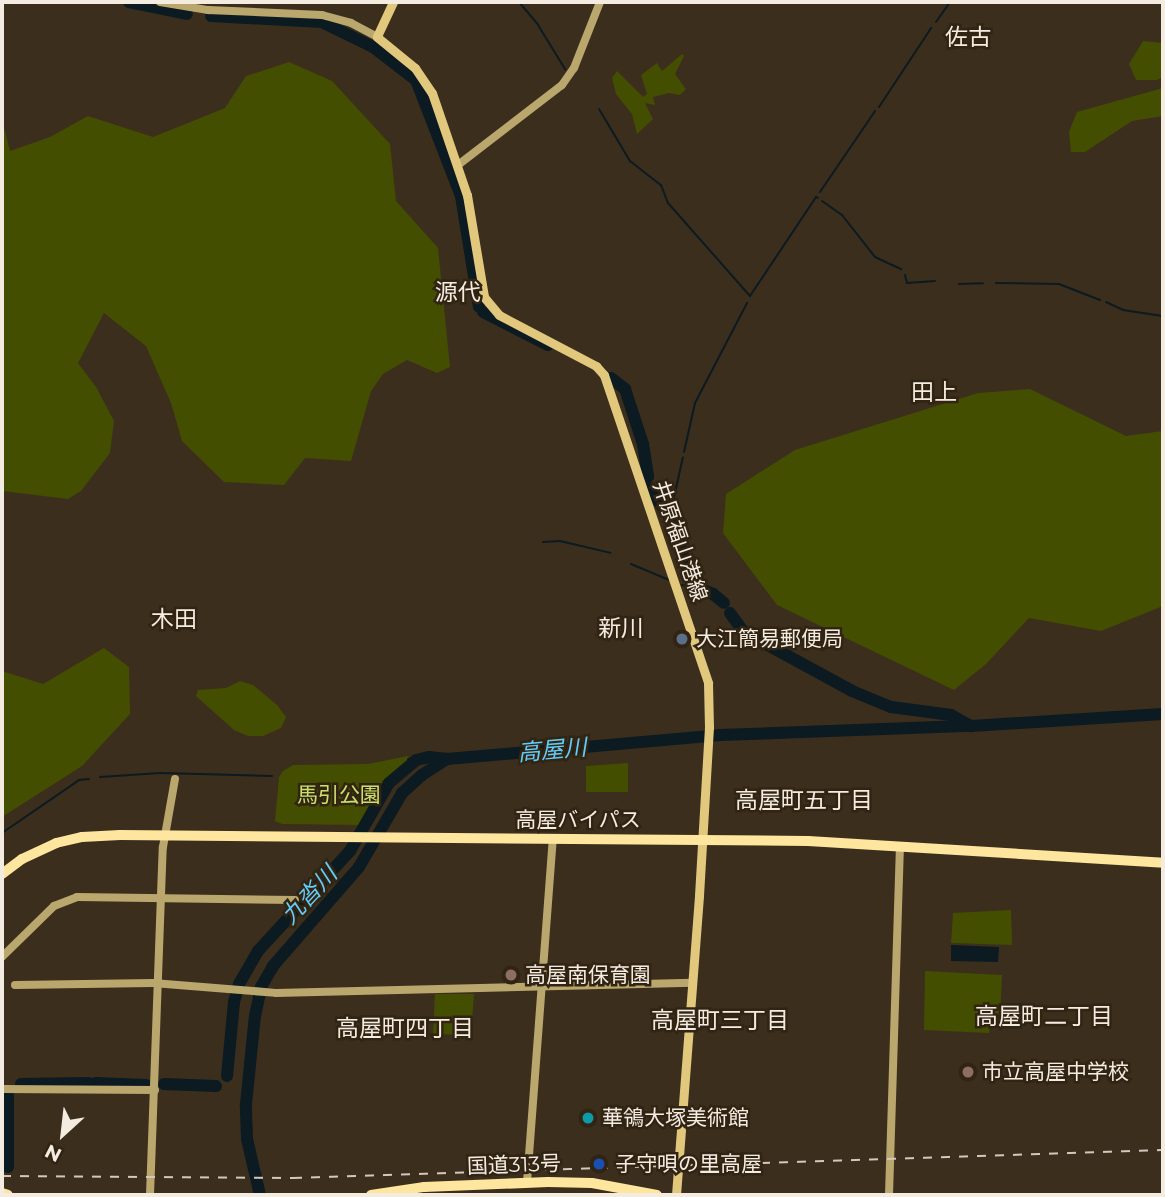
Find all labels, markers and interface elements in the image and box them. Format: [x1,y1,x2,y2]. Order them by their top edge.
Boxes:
district label: 佐古 [945,23,991,51]
district label: 源代 [435,278,481,306]
district label: 田上 [911,378,957,406]
street label: 井原福山港線 [648,477,712,605]
district label: 木田 [151,605,197,633]
district label: 新川 [598,614,644,642]
place label: 大江簡易郵便局 [696,626,843,652]
marker: 大江簡易郵便局 [674,631,690,647]
water label: 高屋川 [516,733,588,767]
park label: 馬引公園 [297,782,381,808]
district label: 高屋町五丁目 [735,786,873,814]
street label: 高屋バイパス [515,807,641,833]
water label: 九沓川 [275,860,343,930]
place label: 高屋南保育園 [525,962,651,988]
marker: 高屋南保育園 [503,967,519,983]
district label: 高屋町二丁目 [975,1002,1113,1030]
district label: 高屋町三丁目 [651,1006,789,1034]
district label: 高屋町四丁目 [336,1014,474,1042]
place label: 市立高屋中学校 [982,1059,1129,1085]
marker: 市立高屋中学校 [960,1064,976,1080]
north arrow [28,1099,98,1169]
place label: 華鴒大塚美術館 [602,1105,749,1131]
marker: 華鴒大塚美術館 [580,1110,596,1126]
text: N [41,1139,65,1167]
street label: 国道313号 [466,1151,562,1179]
place label: 子守唄の里高屋 [615,1151,762,1177]
marker: 子守唄の里高屋 [589,1154,609,1174]

